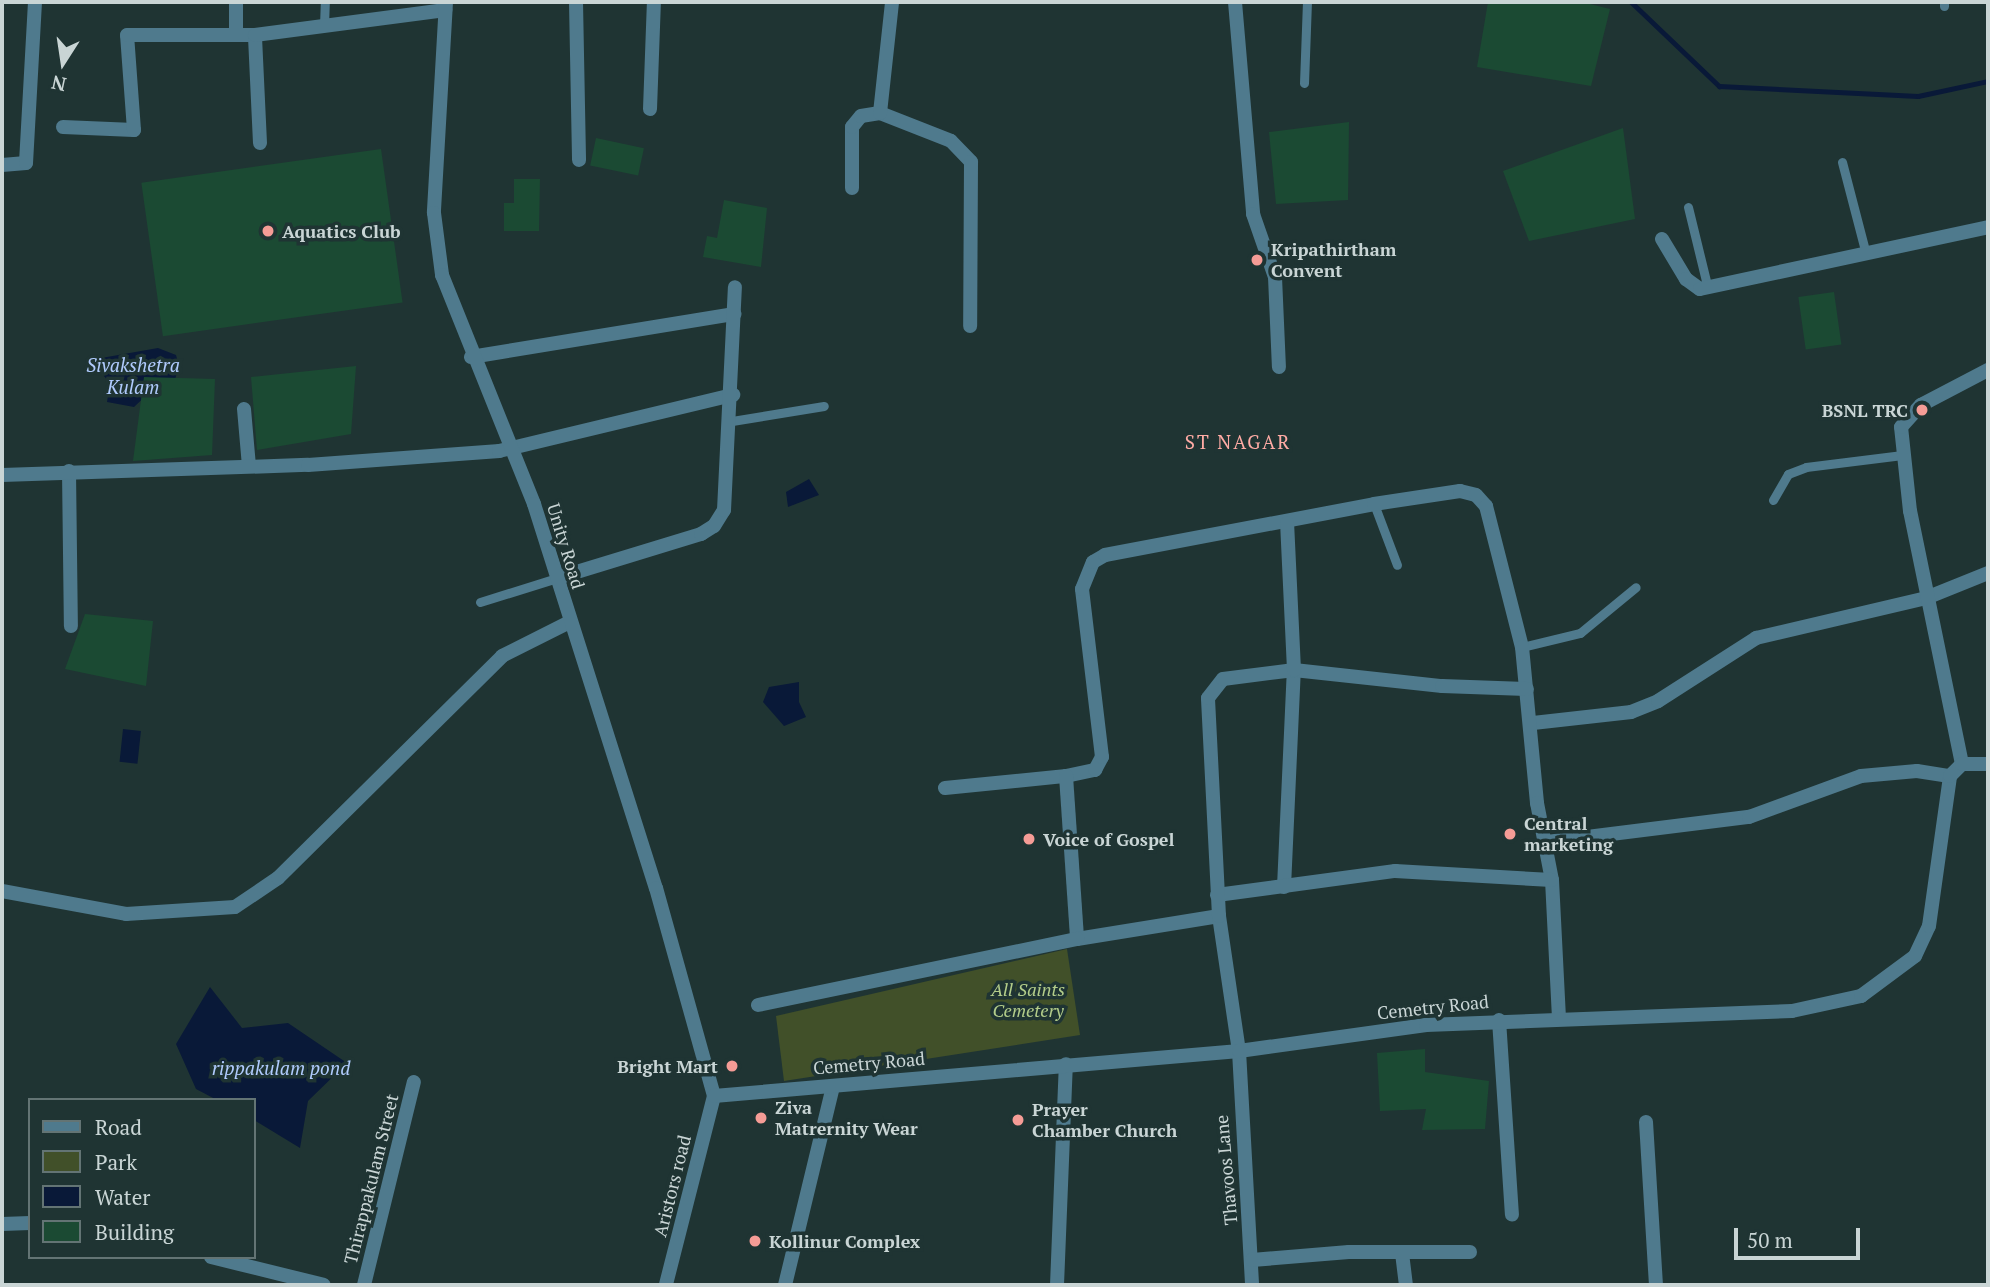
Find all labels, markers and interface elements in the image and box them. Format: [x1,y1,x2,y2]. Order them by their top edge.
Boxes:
north arrow [28,28,98,98]
text: N [49,70,68,98]
place label: Aquatics Club [282,220,401,242]
marker: Aquatics Club [260,223,276,239]
place label: Kripathirtham Convent [1271,239,1396,282]
marker: Kripathirtham Convent [1249,252,1265,268]
water label: Sivakshetra Kulam [86,354,180,398]
place label: BSNL TRC [1822,399,1908,421]
marker: BSNL TRC [1914,402,1930,418]
district label: ST NAGAR [1186,431,1290,453]
street label: Unity Road [543,501,589,591]
place label: Central marketing [1524,813,1613,856]
marker: Central marketing [1502,826,1518,842]
place label: Voice of Gospel [1043,828,1174,850]
marker: Voice of Gospel [1021,831,1037,847]
park label: All Saints Cemetery [991,979,1065,1021]
street label: Cemetry Road [1376,990,1490,1024]
street label: Cemetry Road [812,1047,926,1079]
place label: Bright Mart [617,1055,718,1077]
water label: rippakulam pond [212,1057,350,1079]
marker: Bright Mart [724,1058,740,1074]
street label: Thirappakulam Street [339,1092,403,1266]
place label: Ziva Matrernity Wear [775,1097,918,1140]
legend [28,1098,256,1259]
place label: Prayer Chamber Church [1032,1099,1177,1142]
marker: Ziva Matrernity Wear [753,1110,769,1126]
marker: Prayer Chamber Church [1010,1112,1026,1128]
text: Road [95,1113,142,1141]
street label: Thavoos Lane [1210,1114,1242,1226]
street label: Aristors road [649,1133,695,1239]
text: Park [95,1148,137,1176]
text: Water [95,1183,150,1211]
scale bar [1738,1214,1864,1258]
text: Building [95,1218,174,1246]
text: 50 m [1747,1226,1793,1254]
place label: Kollinur Complex [769,1230,920,1252]
marker: Kollinur Complex [747,1233,763,1249]

